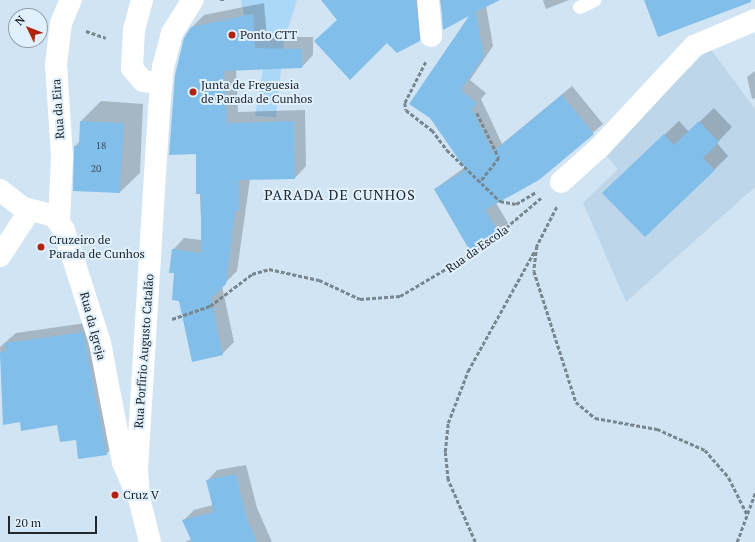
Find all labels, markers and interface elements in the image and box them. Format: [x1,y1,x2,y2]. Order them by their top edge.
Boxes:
north arrow [8,8,48,48]
text: N [12,13,28,28]
place label: Ponto CTT [240,28,297,42]
marker: Ponto CTT [227,30,237,40]
street label: Rua da Eira [49,78,67,140]
place label: Junta de Freguesia de Parada de Cunhos [201,78,312,106]
marker: Junta de Freguesia de Parada de Cunhos [188,87,198,97]
house number: 18 [96,140,106,152]
house number: 20 [91,163,101,175]
district label: PARADA DE CUNHOS [264,187,416,203]
street label: Rua da Escola [443,222,511,276]
place label: Cruzeiro de Parada de Cunhos [49,233,145,261]
marker: Cruzeiro de Parada de Cunhos [36,242,46,252]
street label: Rua Porfírio Augusto Catalão [131,273,157,429]
street label: Rua da Igreja [77,290,109,362]
place label: Cruz V [123,488,159,502]
marker: Cruz V [110,490,120,500]
scale bar [10,508,99,534]
text: 20 m [15,515,41,530]

